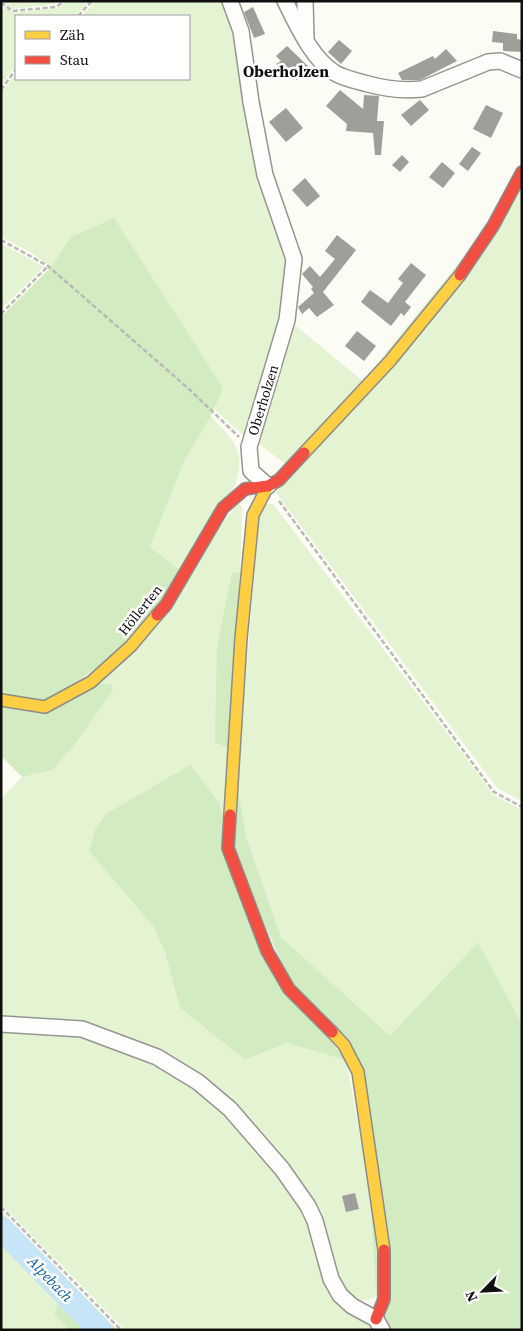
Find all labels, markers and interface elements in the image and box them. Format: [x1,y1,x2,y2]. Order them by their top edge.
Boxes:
legend [15,15,190,80]
text: Zäh [60,24,85,45]
text: Stau [60,49,89,70]
district label: Oberholzen [243,60,329,82]
street label: Oberholzen [243,362,283,438]
street label: Höllerten [113,580,167,640]
water label: Alpebach [22,1250,78,1306]
north arrow [458,1266,508,1316]
text: N [460,1288,482,1305]

